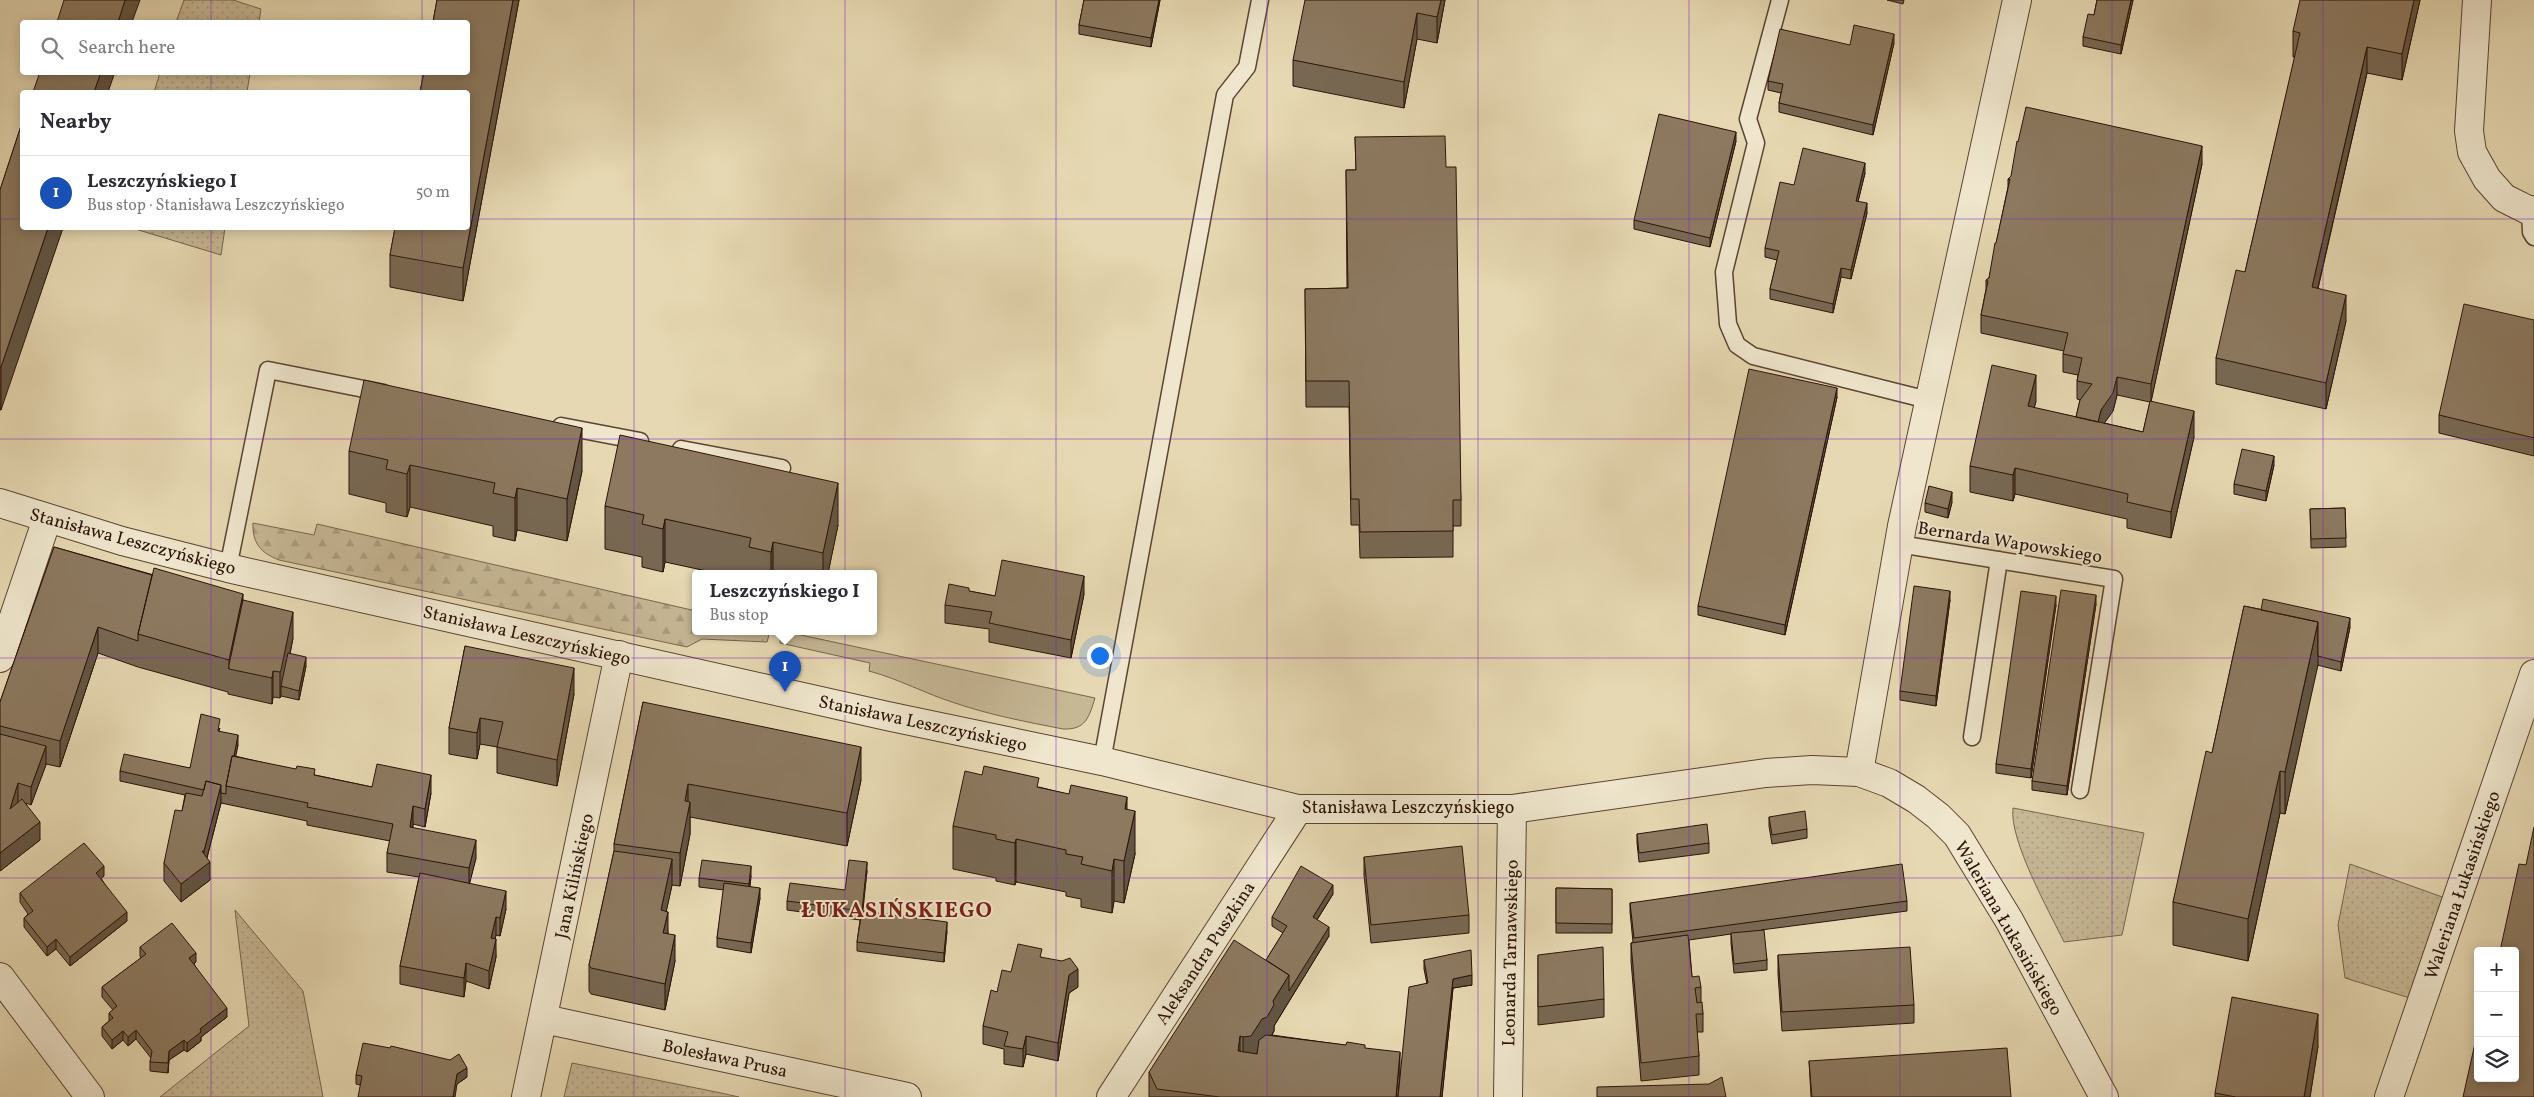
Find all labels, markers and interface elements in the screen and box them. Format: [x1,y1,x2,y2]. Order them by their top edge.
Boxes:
search box [20,20,470,75]
icon: search [38,34,66,62]
text: Search here [78,35,175,61]
text: Nearby [40,108,111,137]
text: Leszczyńskiego I [87,169,237,195]
text: 1 [53,182,59,204]
text: 50 m [416,182,450,204]
text: Bus stop · Stanisława Leszczyńskiego [87,195,344,217]
street label: Stanisława Leszczyńskiego [27,503,238,582]
street label: Bernarda Wapowskiego [1916,517,2104,570]
popup [692,570,877,635]
text: Leszczyńskiego I [709,579,860,605]
street label: Stanisława Leszczyńskiego [420,600,633,673]
text: Bus stop [709,605,768,627]
your location [1087,643,1113,669]
pin: 1 [769,651,801,692]
street label: Stanisława Leszczyńskiego [816,690,1029,759]
street label: Waleriana Łukasińskiego [2419,788,2507,983]
street label: Stanisława Leszczyńskiego [1302,796,1514,821]
street label: Jana Kilińskiego [550,811,601,941]
street label: Waleriana Łukasińskiego [1947,837,2068,1021]
street label: Leonarda Tarnawskiego [1497,859,1526,1047]
street label: Aleksandra Puszkina [1150,877,1262,1030]
district label: ŁUKASIŃSKIEGO [801,896,993,927]
map controls [2474,947,2519,1082]
button: + [2474,947,2519,992]
button: − [2474,992,2519,1037]
street label: Bolesława Prusa [660,1034,790,1085]
button: layers [2474,1037,2519,1082]

